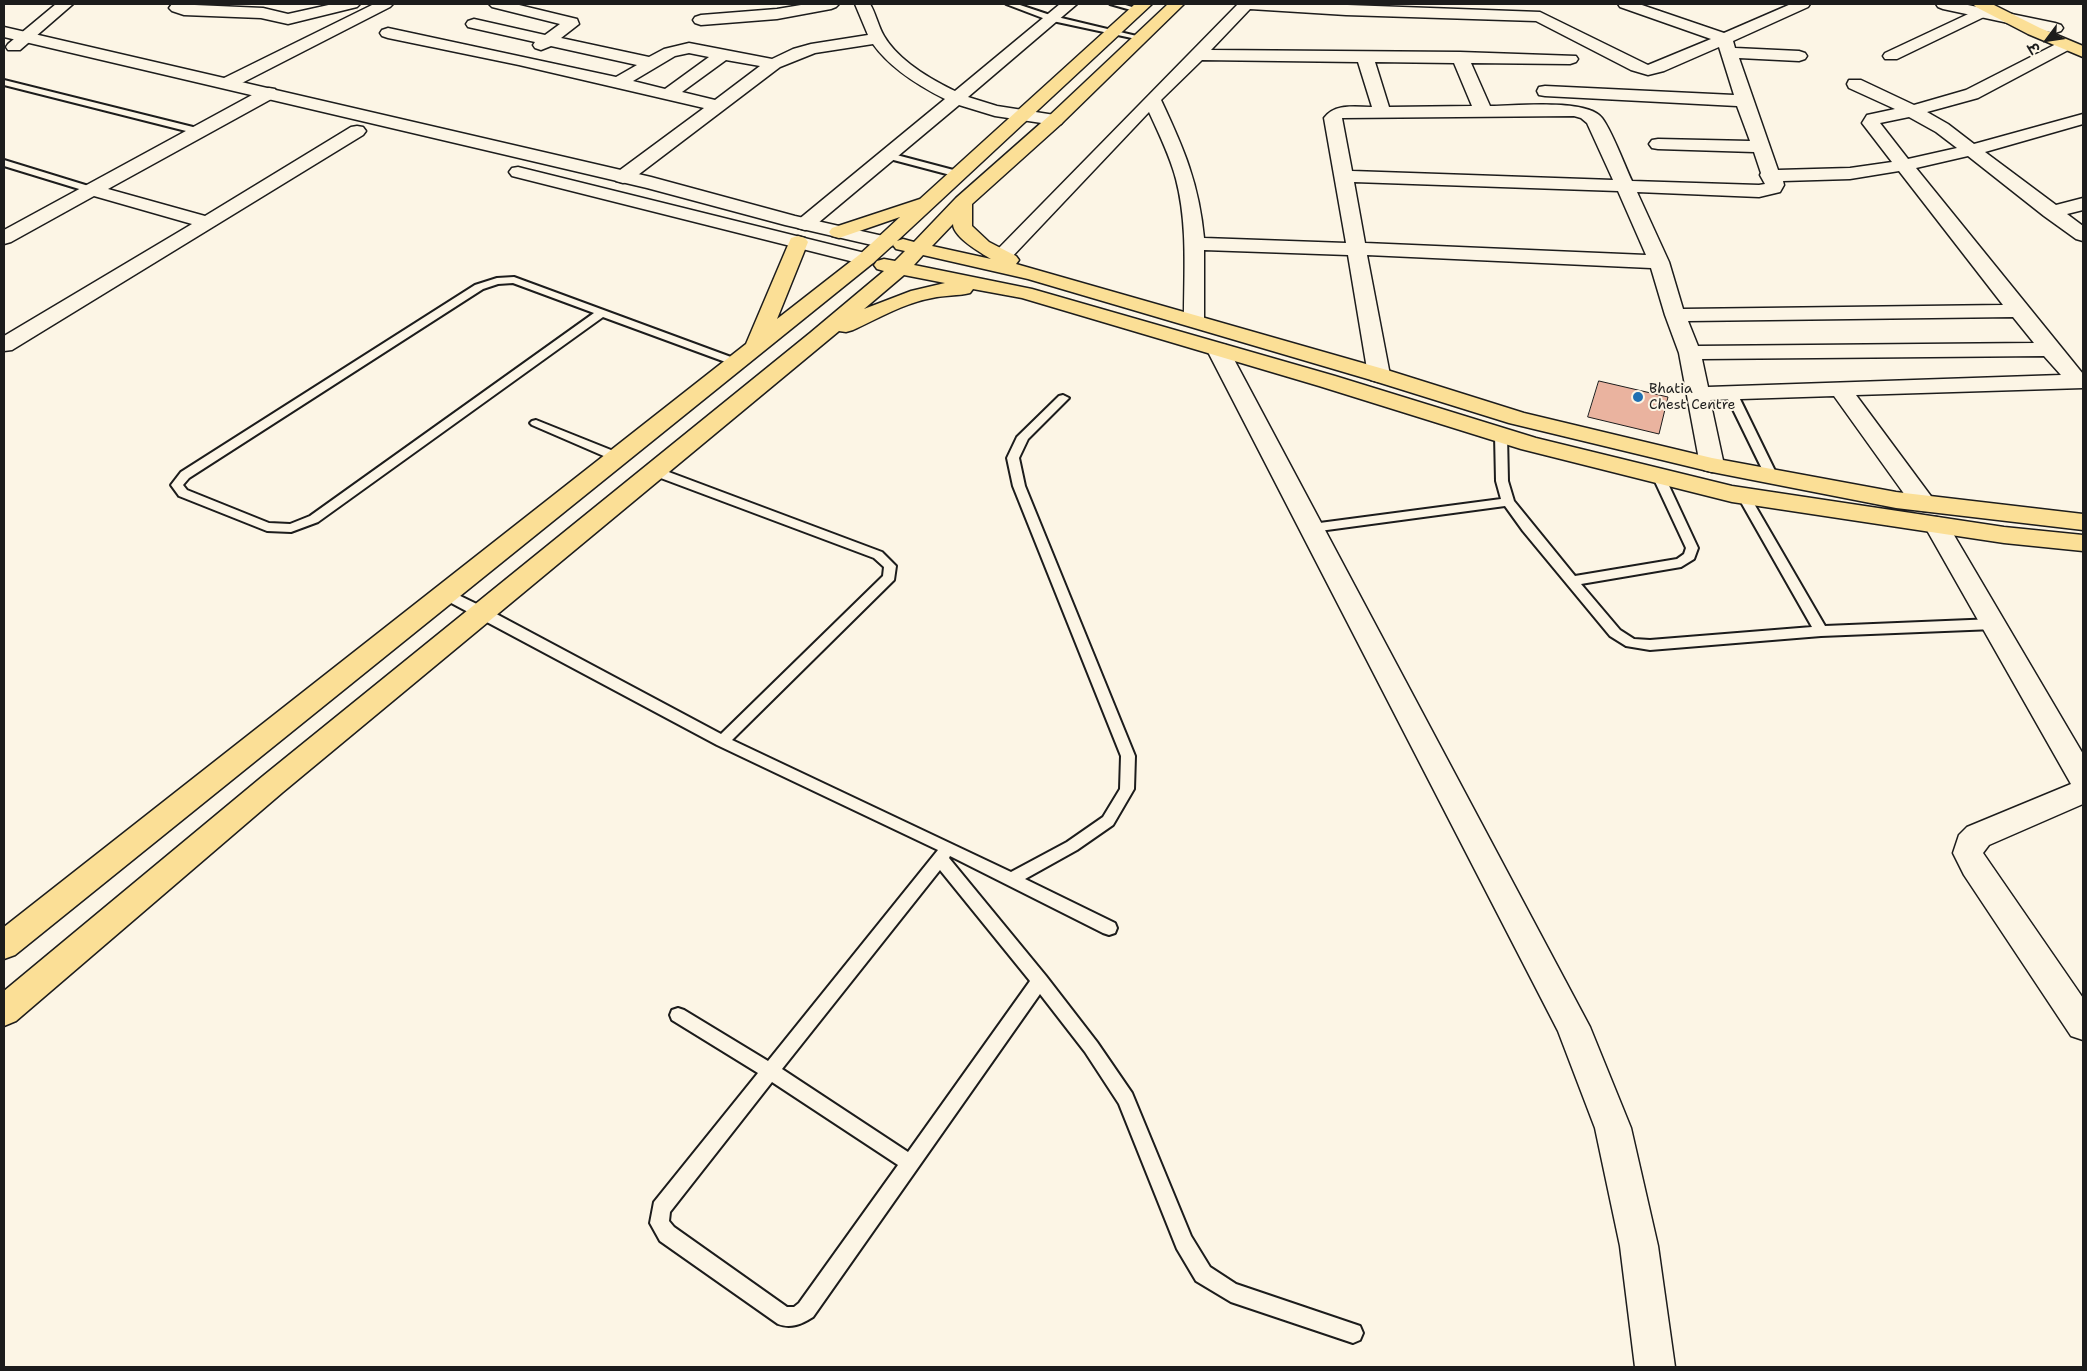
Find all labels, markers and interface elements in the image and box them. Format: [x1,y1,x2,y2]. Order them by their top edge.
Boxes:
north arrow [2022,15,2072,65]
text: उ [2024,39,2044,56]
place label: Bhatia Chest Centre [1649,381,1735,414]
marker: Bhatia Chest Centre [1631,390,1645,404]

